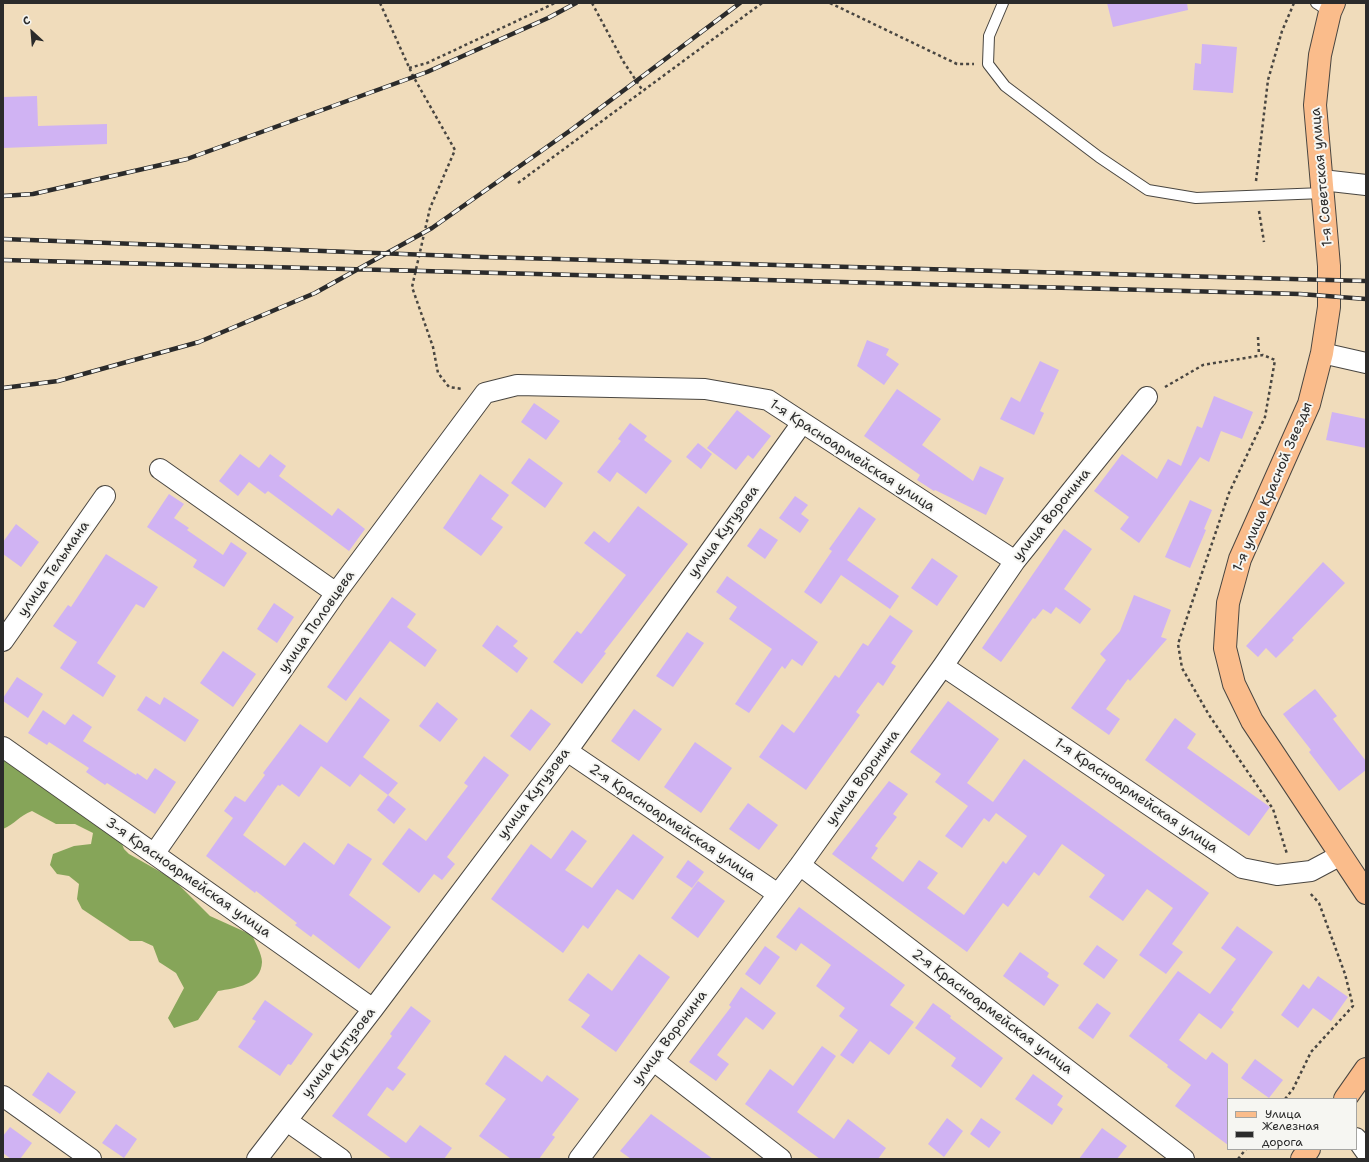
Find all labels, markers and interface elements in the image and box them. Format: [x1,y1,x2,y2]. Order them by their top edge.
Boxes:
north arrow [12,12,52,52]
text: С [20,13,33,29]
street label: 1-я Советская улица [1308,107,1336,247]
street label: 1-я Красноармейская улица [766,396,938,516]
street label: 1-я улица Красной Звезды [1230,400,1316,574]
street label: улица Воронина [1010,465,1094,565]
street label: улица Кутузова [685,483,763,581]
street label: улица Тельмана [15,518,93,620]
street label: улица Половцева [275,568,359,676]
street label: улица Воронина [823,727,903,829]
street label: 1-я Красноармейская улица [1051,735,1221,857]
street label: улица Кутузова [494,745,574,843]
street label: 2-я Красноармейская улица [586,761,758,885]
street label: 3-я Красноармейская улица [102,814,274,942]
street label: 2-я Красноармейская улица [908,946,1076,1078]
street label: улица Воронина [629,987,711,1089]
street label: улица Кутузова [299,1005,379,1101]
legend [1227,1098,1357,1150]
text: Улица [1265,1106,1301,1122]
text: Железная дорога [1262,1118,1319,1150]

